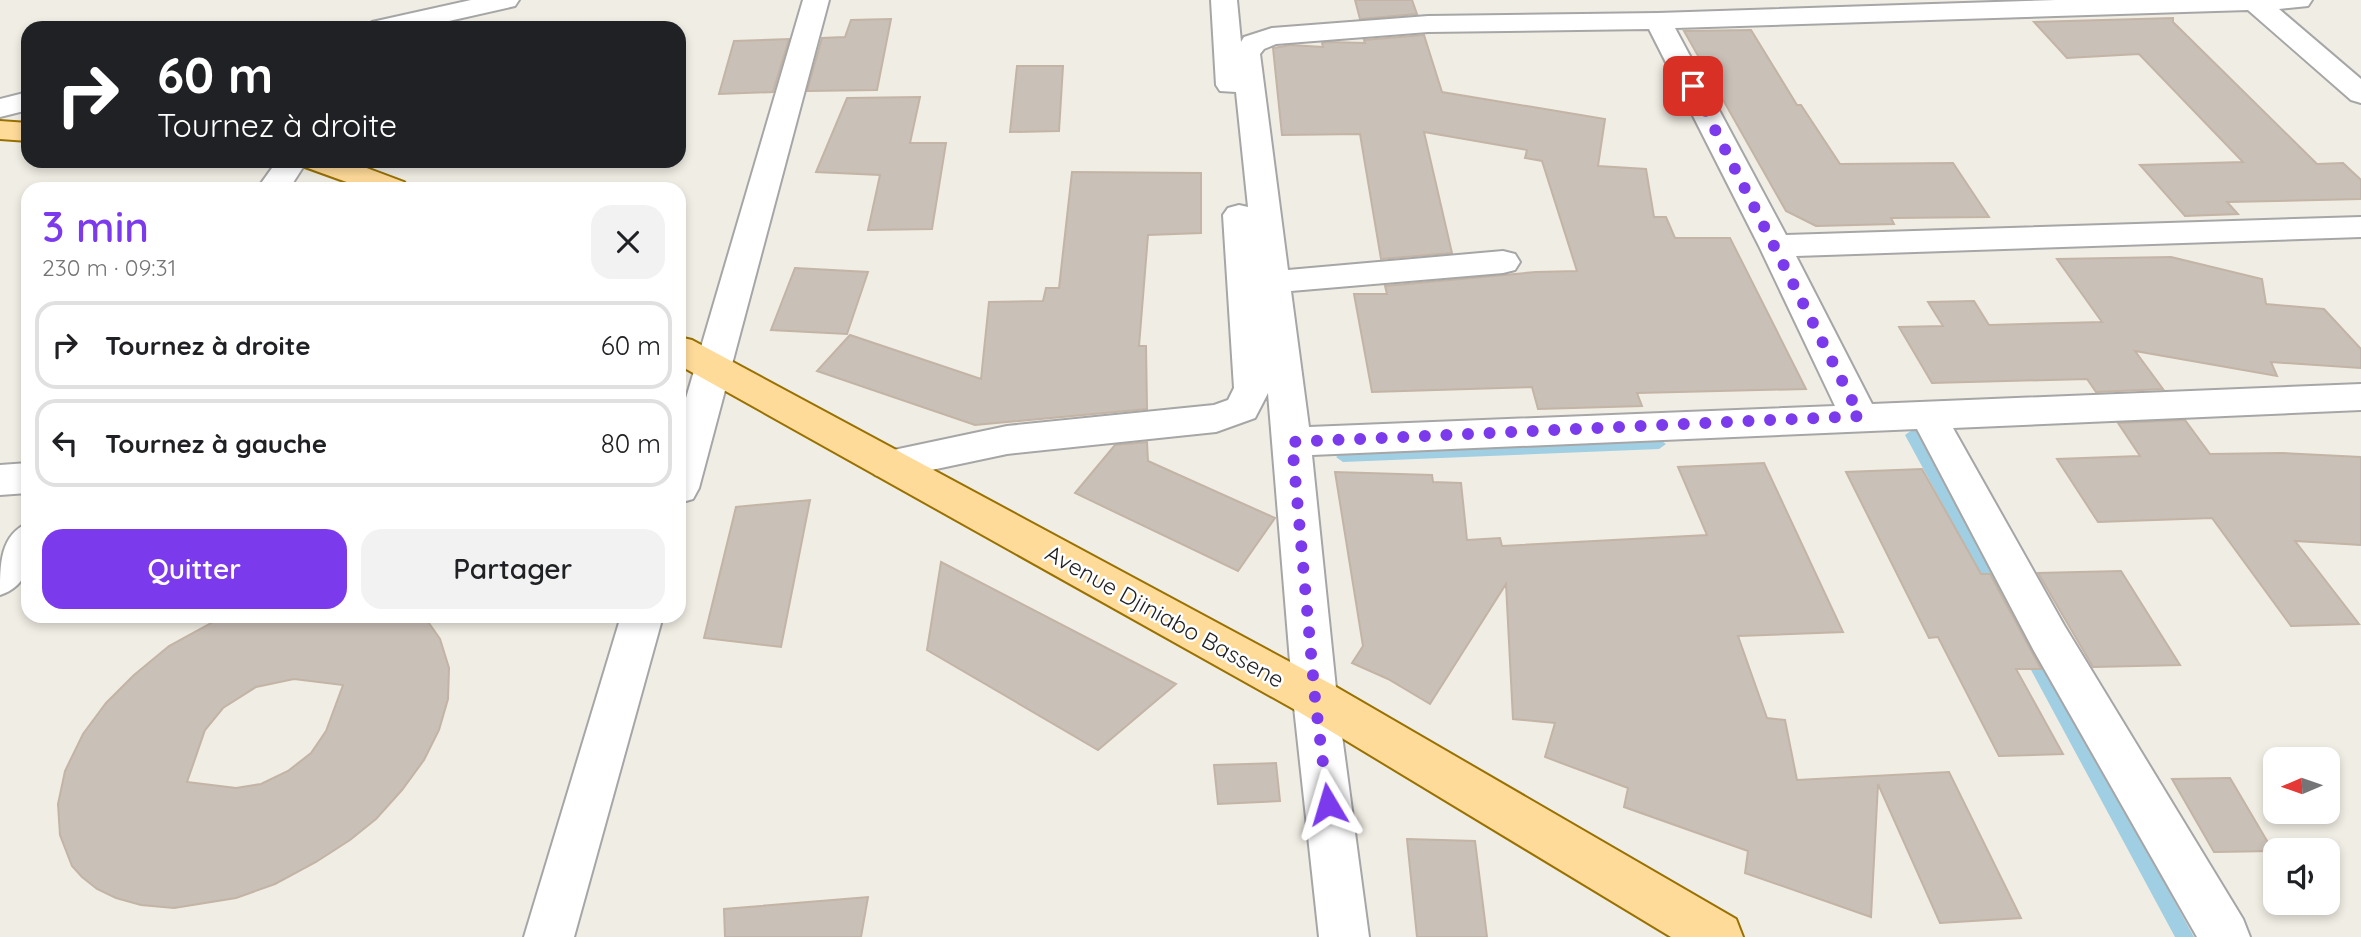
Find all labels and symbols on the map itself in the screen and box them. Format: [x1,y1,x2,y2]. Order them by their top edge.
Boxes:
pin [1663,56,1723,116]
street label: Avenue Djiniabo Bassene [1040,538,1290,694]
north arrow [2263,747,2340,824]
position arrow [1291,767,1365,841]

